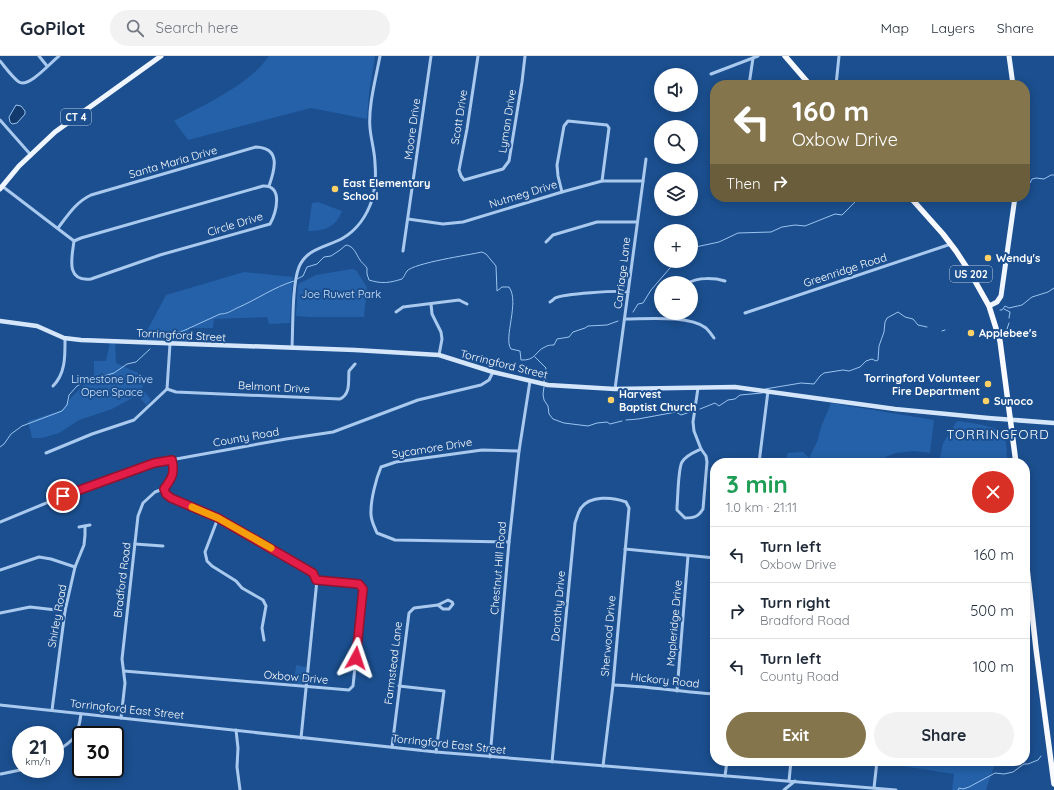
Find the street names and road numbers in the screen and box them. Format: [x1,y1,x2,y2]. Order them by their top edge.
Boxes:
street label: Lyman Drive [495,88,519,154]
street label: Scott Drive [448,89,470,145]
street label: Moore Drive [401,97,423,161]
road number: CT 4 [61,109,91,125]
street label: Santa Maria Drive [127,143,219,181]
street label: Nutmeg Drive [487,177,559,211]
street label: Circle Drive [206,209,264,239]
street label: Carriage Lane [611,236,633,310]
street label: Greenridge Road [802,250,888,290]
road number: US 202 [950,266,992,282]
street label: Torringford Street [136,326,227,344]
street label: Torringford Street [459,346,550,382]
street label: Belmont Drive [238,378,310,396]
street label: County Road [212,424,280,450]
street label: Sycamore Drive [391,435,473,461]
street label: Chestnut Hill Road [487,521,509,615]
street label: Bradford Road [110,542,134,618]
street label: Dorothy Drive [548,570,568,642]
street label: Mapleridge Drive [663,579,685,667]
street label: Shirley Road [45,583,69,649]
street label: Sherwood Drive [597,595,619,677]
street label: Farmstead Lane [381,621,405,705]
street label: Oxbow Drive [263,667,329,687]
street label: Hickory Road [630,669,700,691]
street label: Torringford East Street [69,696,185,722]
street label: Torringford East Street [391,731,507,757]

